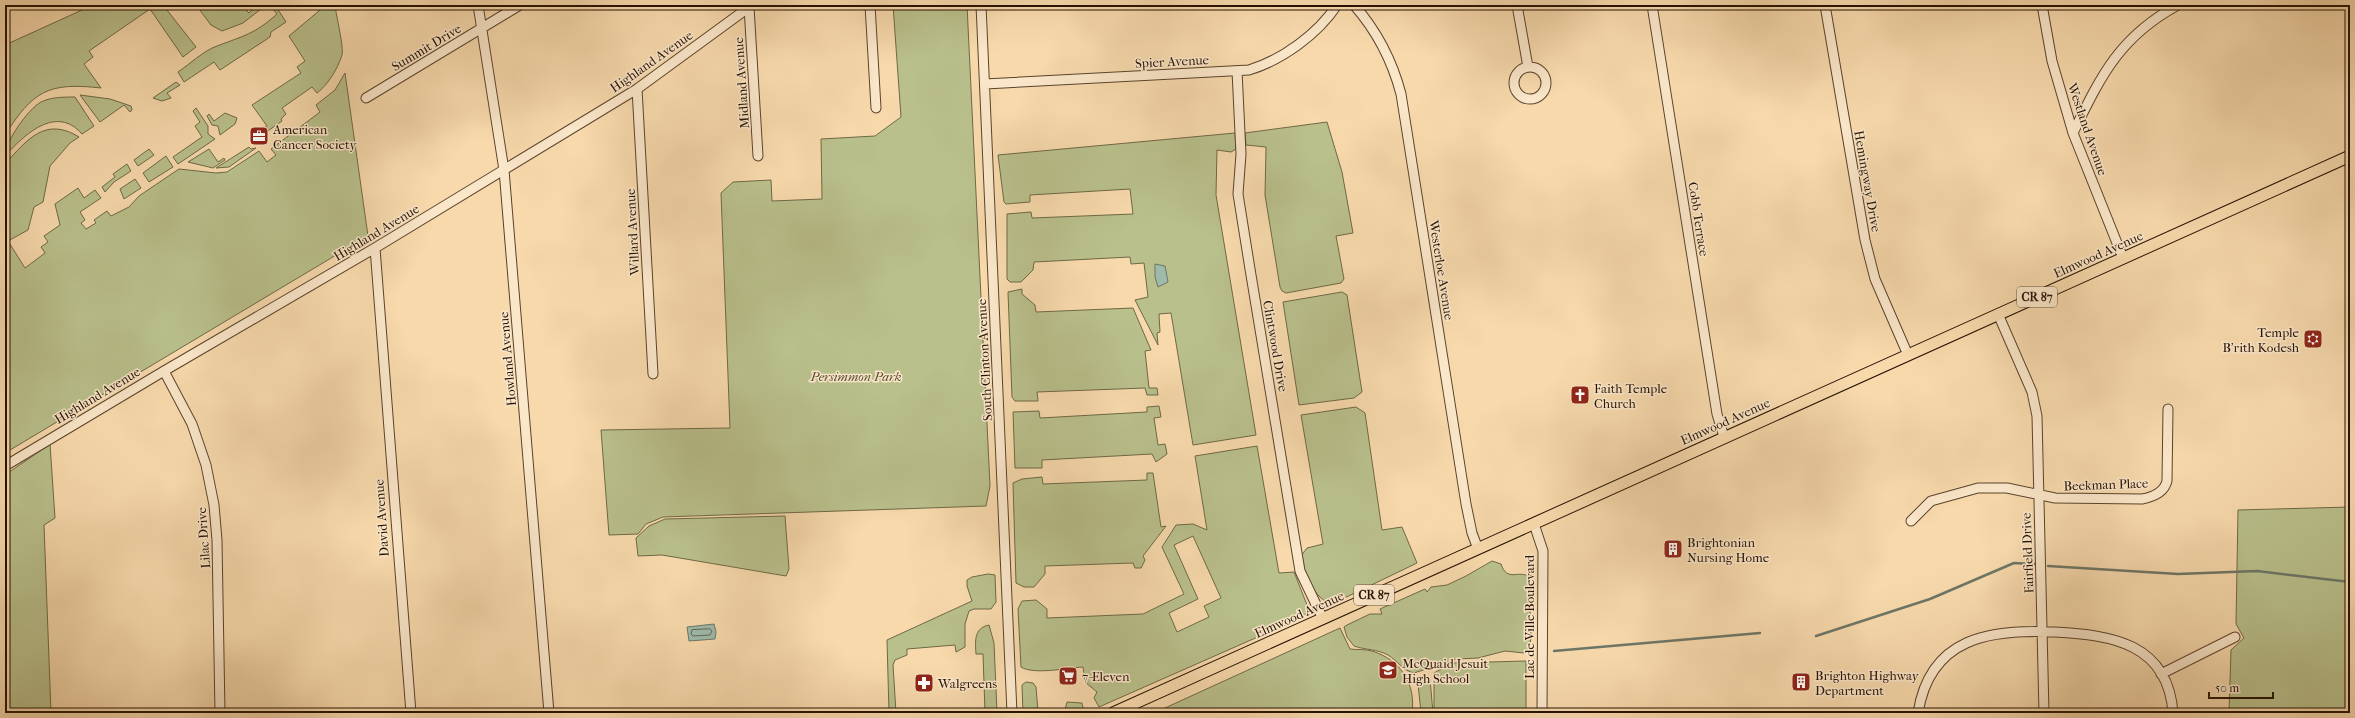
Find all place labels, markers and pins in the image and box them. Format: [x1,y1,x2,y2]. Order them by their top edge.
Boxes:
place label: American Cancer Society [272,122,358,152]
office icon: American Cancer Society [248,125,270,147]
place label: Temple B'rith Kodesh [2222,325,2300,355]
synagogue icon: Temple B'rith Kodesh [2302,328,2324,350]
place label: Faith Temple Church [1594,381,1668,411]
church icon: Faith Temple Church [1569,384,1591,406]
place label: Brightonian Nursing Home [1687,535,1770,565]
building icon: Brightonian Nursing Home [1662,538,1684,560]
place label: McQuaid Jesuit High School [1402,656,1488,686]
school or university icon: McQuaid Jesuit High School [1377,659,1399,681]
supermarket icon: 7-Eleven [1057,665,1079,687]
place label: Brighton Highway Department [1815,668,1920,698]
place label: 7-Eleven [1082,669,1130,684]
building icon: Brighton Highway Department [1790,671,1812,693]
pharmacy icon: Walgreens [913,672,935,694]
place label: Walgreens [937,676,997,691]

